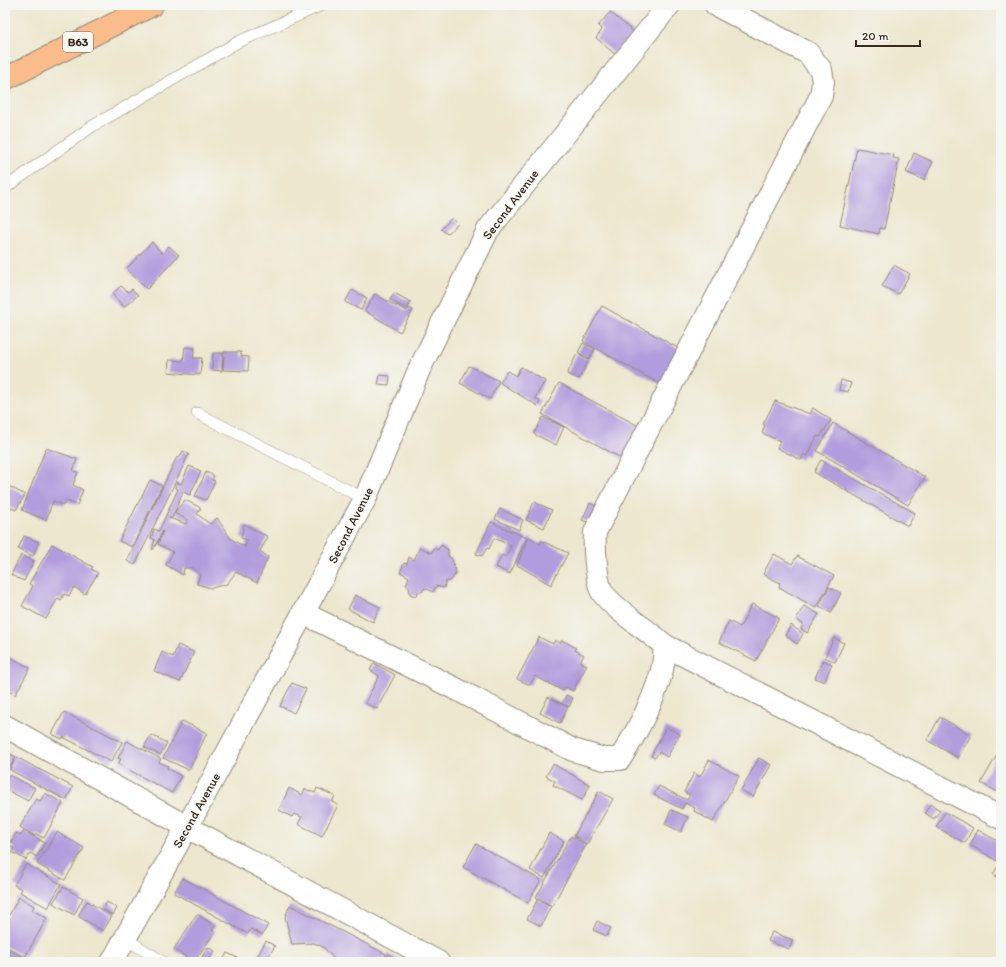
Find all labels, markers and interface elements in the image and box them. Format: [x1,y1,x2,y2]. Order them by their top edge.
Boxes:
scale bar [856,22,920,48]
text: 20 m [862,29,889,43]
road number: B63 [63,32,93,52]
street label: Second Avenue [479,166,542,242]
street label: Second Avenue [325,484,376,566]
street label: Second Avenue [170,770,223,851]

